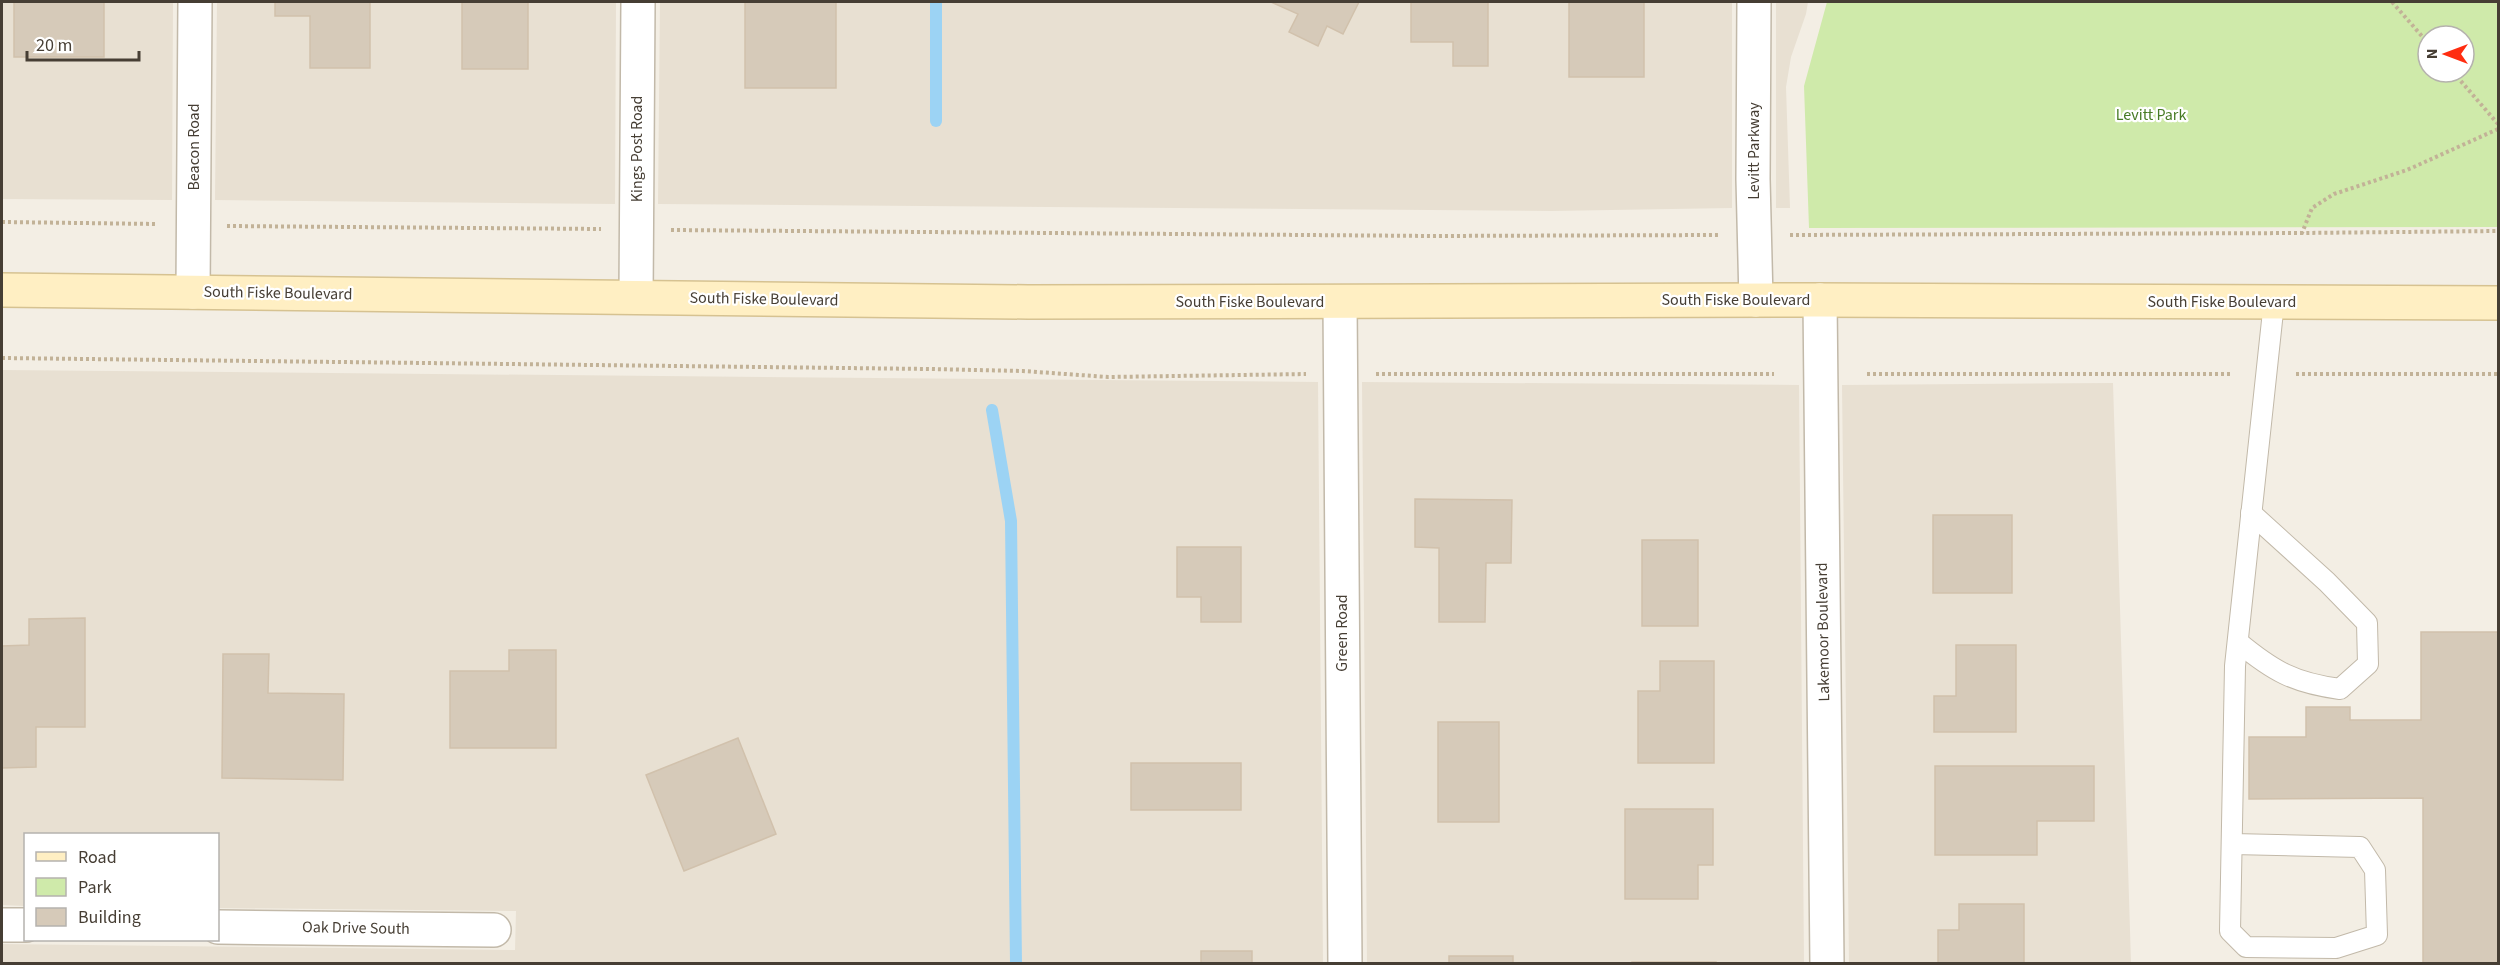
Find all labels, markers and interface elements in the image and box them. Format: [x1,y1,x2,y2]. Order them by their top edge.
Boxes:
scale bar [27,24,140,62]
north arrow [2416,24,2476,84]
text: 20 m [36,33,72,58]
text: N [2421,49,2443,59]
street label: Kings Post Road [626,96,648,202]
street label: Levitt Parkway [1743,102,1765,200]
street label: Beacon Road [183,103,205,191]
park label: Levitt Park [2116,104,2186,126]
street label: South Fiske Boulevard [203,281,353,305]
street label: South Fiske Boulevard [689,287,839,311]
street label: South Fiske Boulevard [1662,289,1810,311]
street label: South Fiske Boulevard [1176,291,1324,313]
street label: South Fiske Boulevard [2148,291,2296,313]
street label: Lakemoor Boulevard [1811,562,1835,702]
street label: Green Road [1331,594,1353,672]
legend [24,833,219,941]
text: Road [78,845,117,870]
text: Park [78,875,112,900]
text: Building [78,905,141,930]
street label: Oak Drive South [302,916,410,940]

